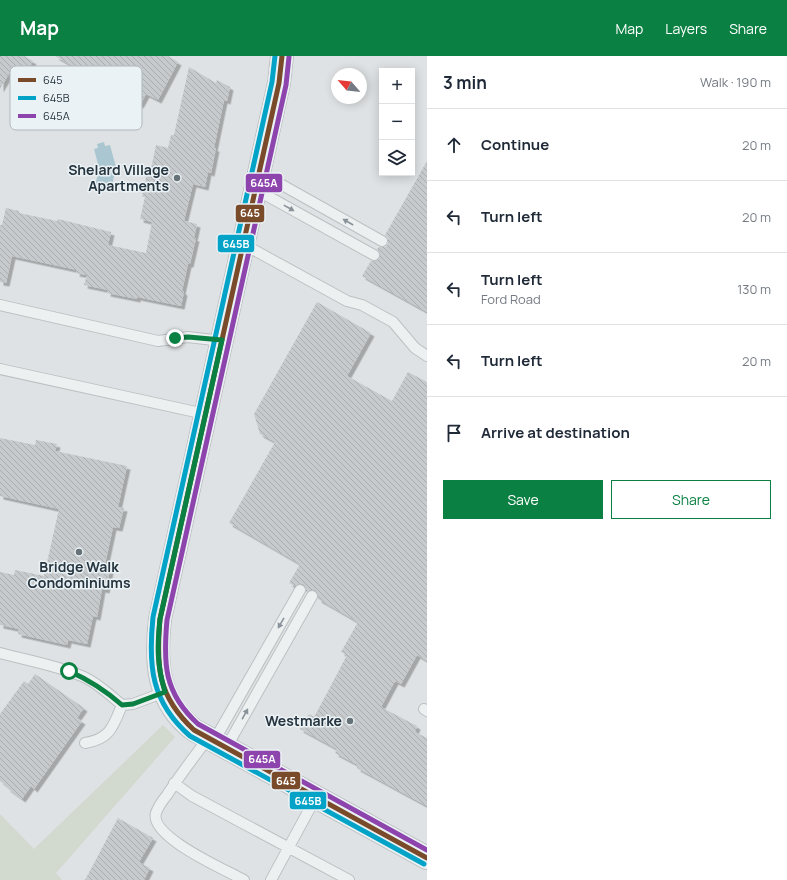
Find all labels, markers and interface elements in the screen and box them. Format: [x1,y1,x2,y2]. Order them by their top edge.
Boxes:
text: Map [20,15,59,41]
text: Map [615,19,643,38]
text: Layers [665,19,707,38]
text: Share [729,19,767,38]
legend [10,66,142,130]
north arrow [331,68,367,104]
map controls [379,68,415,176]
button: + [379,68,415,104]
text: 3 min [443,71,487,94]
text: 645 [43,72,63,87]
text: Walk · 190 m [700,73,771,91]
text: 645B [43,90,70,105]
button: − [379,104,415,140]
text: 645A [43,108,70,123]
icon: ahead [443,134,465,156]
text: Continue [481,134,549,155]
text: 20 m [742,136,771,154]
button: layers [379,140,415,176]
place label: Shelard Village Apartments [68,160,169,195]
marker: Shelard Village Apartments [172,173,182,183]
line badge: 645A [245,173,283,193]
text: 645A [250,175,278,190]
line badge: 645 [235,204,265,223]
text: 645 [240,205,260,220]
one-way arrow [283,205,295,211]
icon: left [443,206,465,228]
text: Turn left [481,206,543,227]
text: 20 m [742,208,771,226]
one-way arrow [342,219,354,225]
line badge: 645B [217,234,255,253]
text: 645B [223,236,250,251]
text: Turn left [481,269,543,290]
icon: left [443,278,465,300]
text: 130 m [737,280,771,298]
text: Ford Road [481,290,541,308]
route end [166,329,184,347]
icon: left [443,350,465,372]
text: Turn left [481,350,543,371]
text: 20 m [742,352,771,370]
icon: arrive [443,422,465,444]
text: Arrive at destination [481,422,630,443]
button: Save [443,480,603,519]
button: Share [611,480,771,519]
marker: Bridge Walk Condominiums [74,547,84,557]
place label: Bridge Walk Condominiums [27,557,131,592]
one-way arrow [278,617,285,629]
route start [60,662,78,680]
one-way arrow [242,708,249,720]
place label: Westmarke [265,711,342,730]
marker: Westmarke [345,716,355,726]
line badge: 645A [243,750,281,769]
text: 645A [248,751,276,766]
line badge: 645 [271,771,301,790]
text: 645 [276,773,296,788]
line badge: 645B [289,791,327,810]
text: 645B [295,793,322,808]

